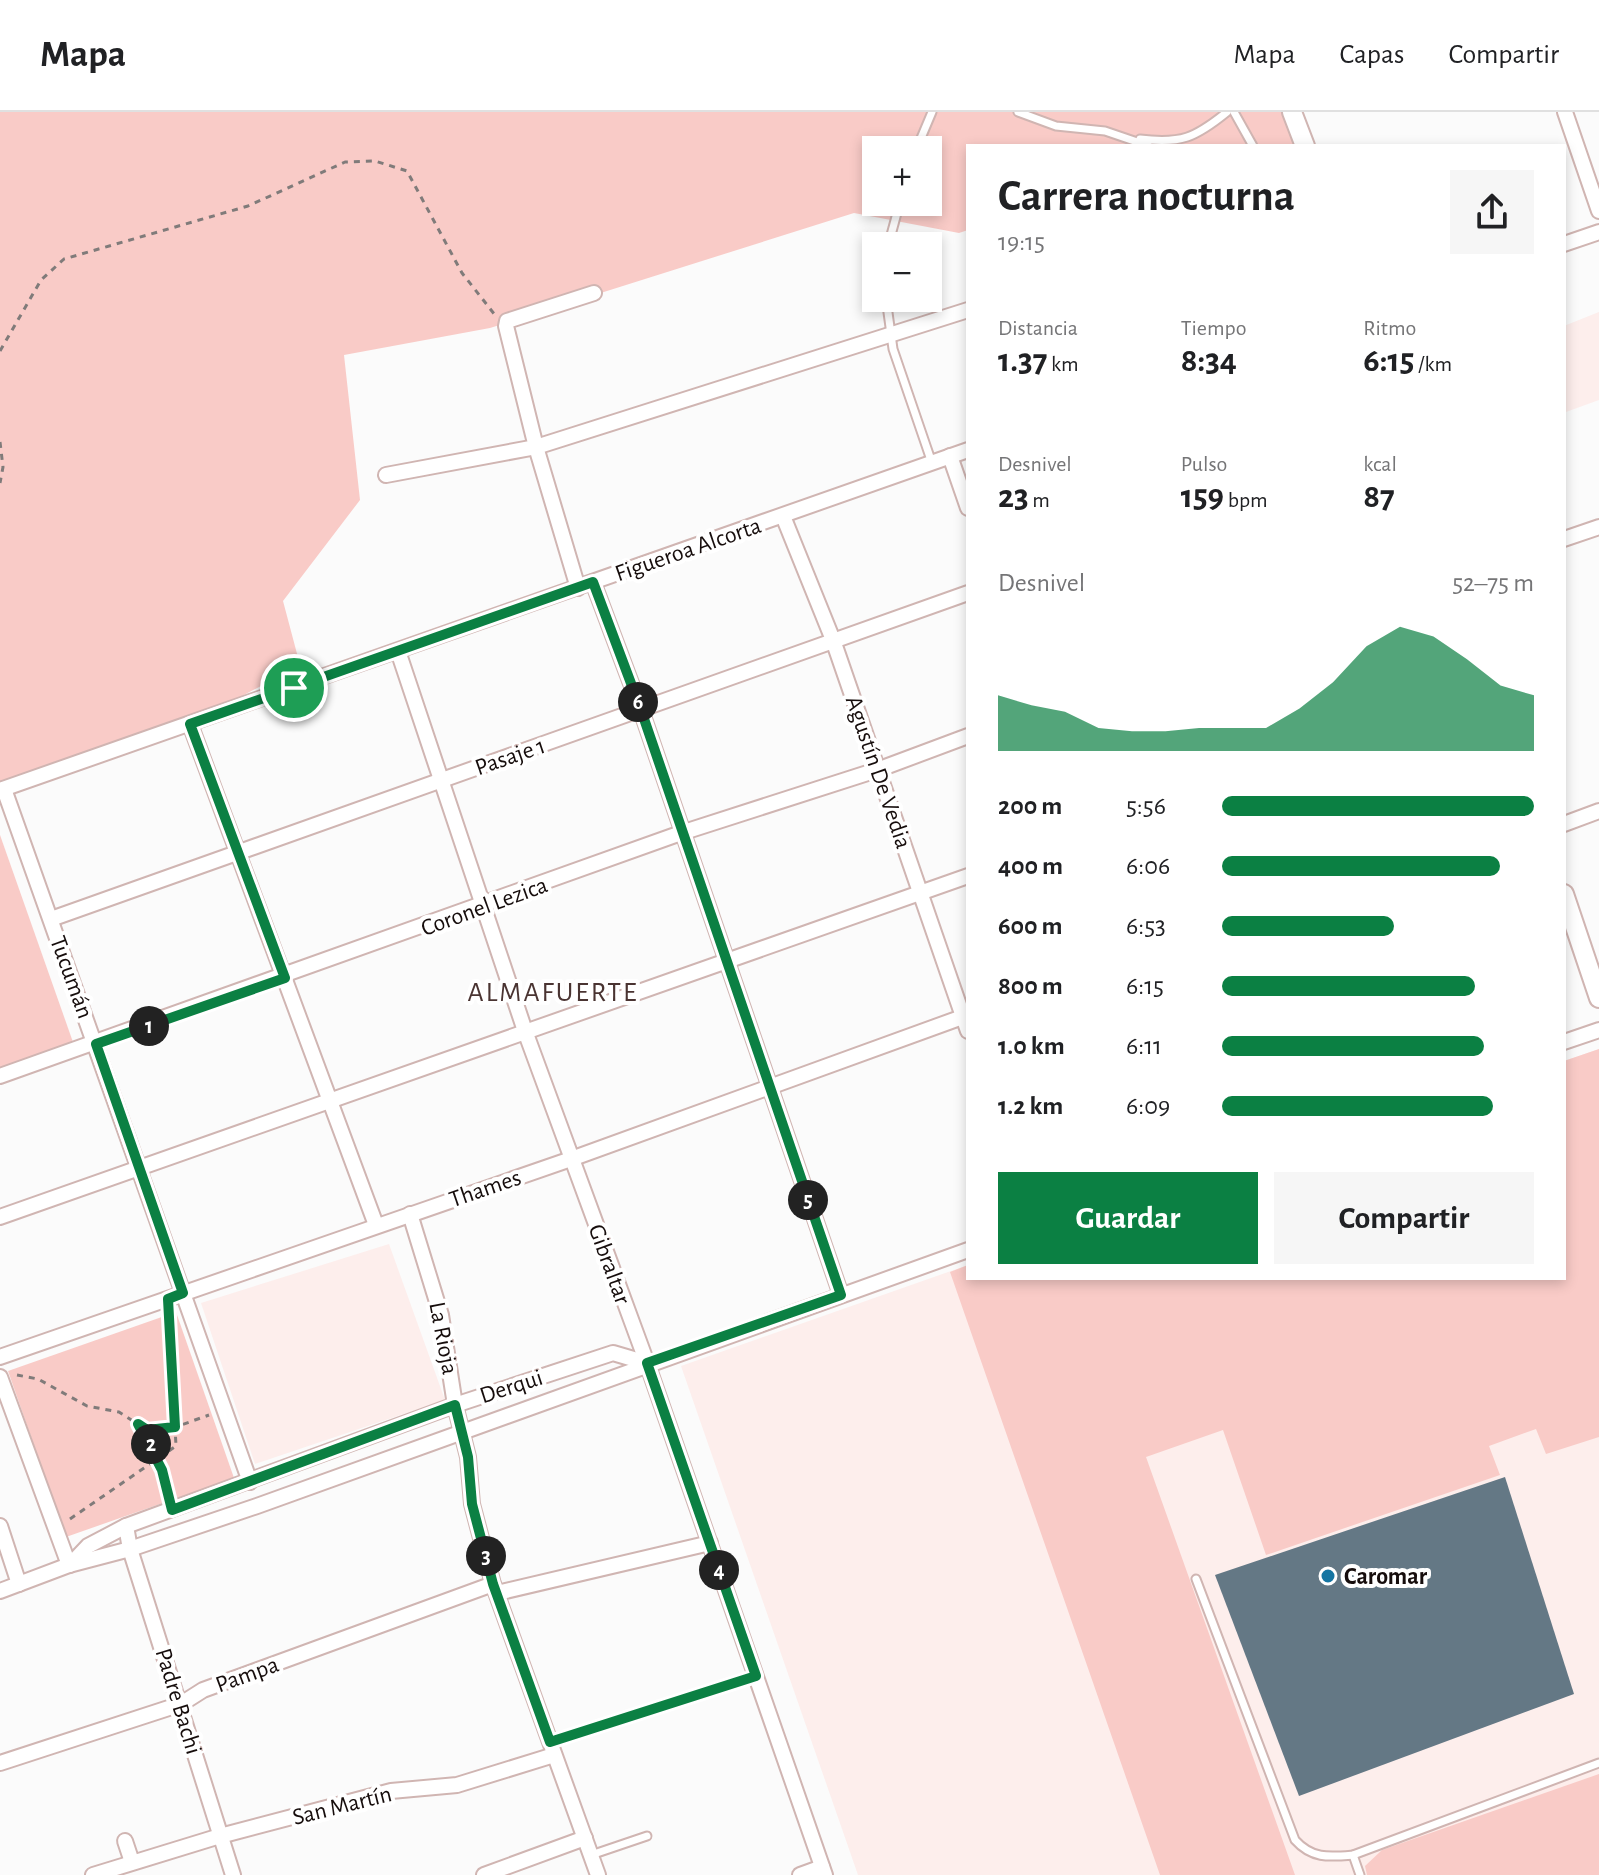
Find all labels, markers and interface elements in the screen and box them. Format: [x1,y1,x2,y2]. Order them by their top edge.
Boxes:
text: Mapa [40,36,126,74]
text: Mapa [1233,41,1295,69]
text: Capas [1339,41,1404,69]
text: Compartir [1448,41,1559,69]
map controls [862,136,942,312]
button: + [862,136,942,216]
button: share [1450,170,1534,254]
text: Carrera nocturna [998,175,1295,219]
text: 19:15 [998,229,1045,255]
button: − [862,232,942,312]
text: Distancia [998,317,1078,339]
text: Tiempo [1181,317,1247,339]
text: Ritmo [1363,317,1416,339]
text: 1.37 [998,344,1047,378]
text: 8:34 [1181,344,1237,378]
text: 6:15 [1363,344,1414,378]
text: km [1047,353,1079,375]
text: /km [1414,353,1452,375]
text: Desnivel [998,453,1072,475]
text: Pulso [1181,453,1227,475]
text: kcal [1363,453,1397,475]
text: 23 [998,480,1029,514]
text: 159 [1181,480,1224,514]
text: 87 [1363,480,1395,514]
text: m [1029,489,1050,511]
text: bpm [1224,489,1268,511]
street label: Figueroa Alcorta [612,514,764,586]
text: Desnivel [998,570,1085,596]
text: 52–75 m [1452,570,1534,596]
pin [260,654,328,722]
icon: arrive [272,666,316,710]
pin: 6 [618,682,658,722]
text: 6 [633,691,643,713]
street label: Agustín De Vedia [841,693,915,852]
street label: Pasaje 1 [472,734,549,780]
text: 200 m [998,793,1062,819]
text: 5:56 [1126,793,1166,819]
text: 400 m [998,853,1063,879]
text: 6:06 [1126,853,1170,879]
street label: Coronel Lezica [418,873,551,941]
text: 600 m [998,913,1063,939]
text: 6:53 [1126,913,1166,939]
street label: Tucumán [45,933,97,1022]
text: 800 m [998,973,1063,999]
text: 6:15 [1126,973,1164,999]
district label: ALMAFUERTE [467,979,639,1007]
pin: 1 [129,1006,169,1046]
text: 1 [145,1015,153,1037]
text: 1.0 km [998,1033,1065,1059]
text: 6:11 [1126,1033,1162,1059]
text: 1.2 km [998,1093,1063,1119]
text: 6:09 [1126,1093,1170,1119]
street label: Thames [446,1166,524,1212]
button: Guardar [998,1172,1258,1264]
button: Compartir [1274,1172,1534,1264]
pin: 5 [788,1180,828,1220]
text: 5 [803,1189,813,1211]
street label: Gibraltar [584,1221,635,1308]
street label: La Rioja [424,1300,462,1377]
street label: Derqui [477,1366,546,1408]
pin: 2 [131,1424,171,1464]
text: 2 [146,1433,156,1455]
pin: 3 [466,1536,506,1576]
text: 3 [481,1545,491,1567]
pin: 4 [699,1550,739,1590]
text: 4 [713,1559,725,1581]
place label: Caromar [1344,1565,1428,1589]
marker: Caromar [1319,1567,1337,1585]
street label: Padre Bachi [151,1645,206,1757]
street label: Pampa [213,1653,282,1697]
street label: San Martín [290,1782,394,1830]

